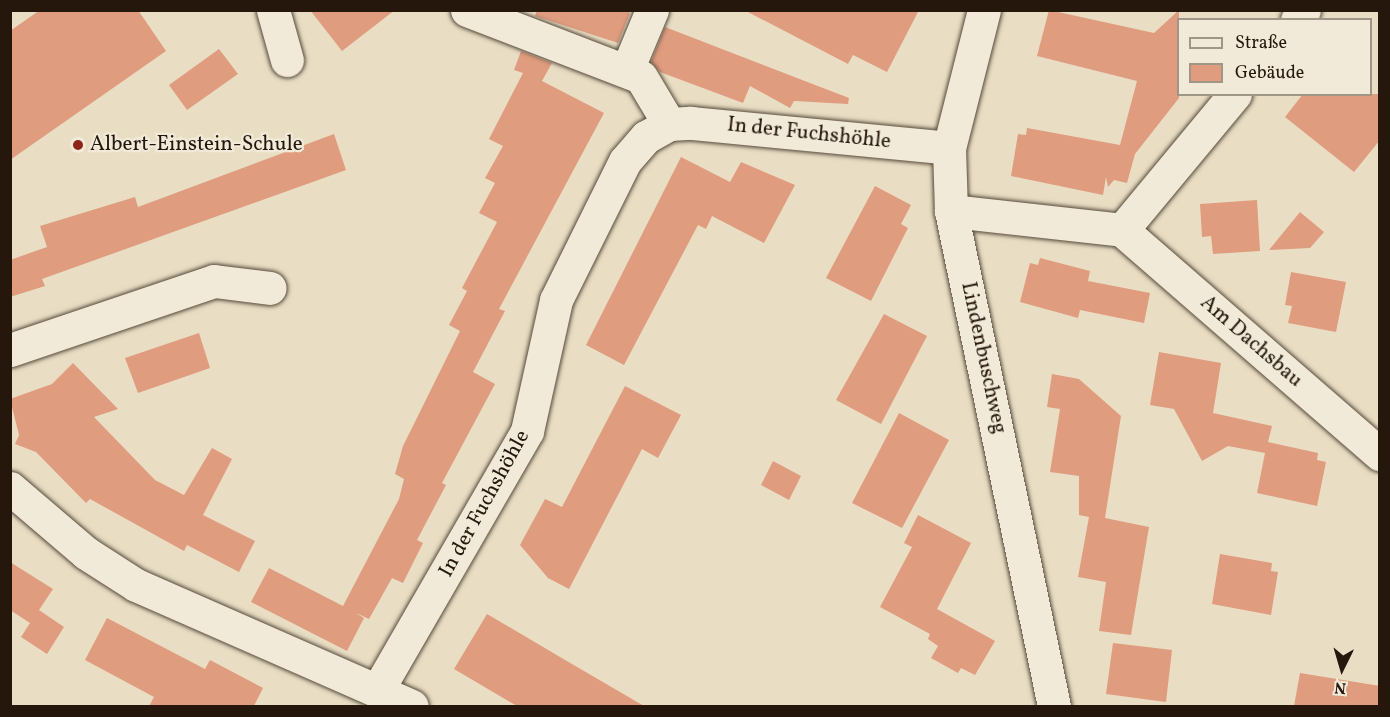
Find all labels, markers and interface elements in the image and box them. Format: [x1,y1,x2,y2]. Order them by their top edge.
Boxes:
legend [1177,18,1372,96]
text: Straße [1235,31,1287,56]
text: Gebäude [1235,61,1304,86]
street label: In der Fuchshöhle [726,113,892,155]
place label: Albert-Einstein-Schule [90,132,303,158]
marker: Albert-Einstein-Schule [71,138,85,152]
street label: Lindenbuschweg [955,280,1011,436]
street label: Am Dachsbau [1195,291,1307,393]
street label: In der Fuchshöhle [434,426,536,582]
north arrow [1312,639,1372,699]
text: N [1334,675,1347,698]

